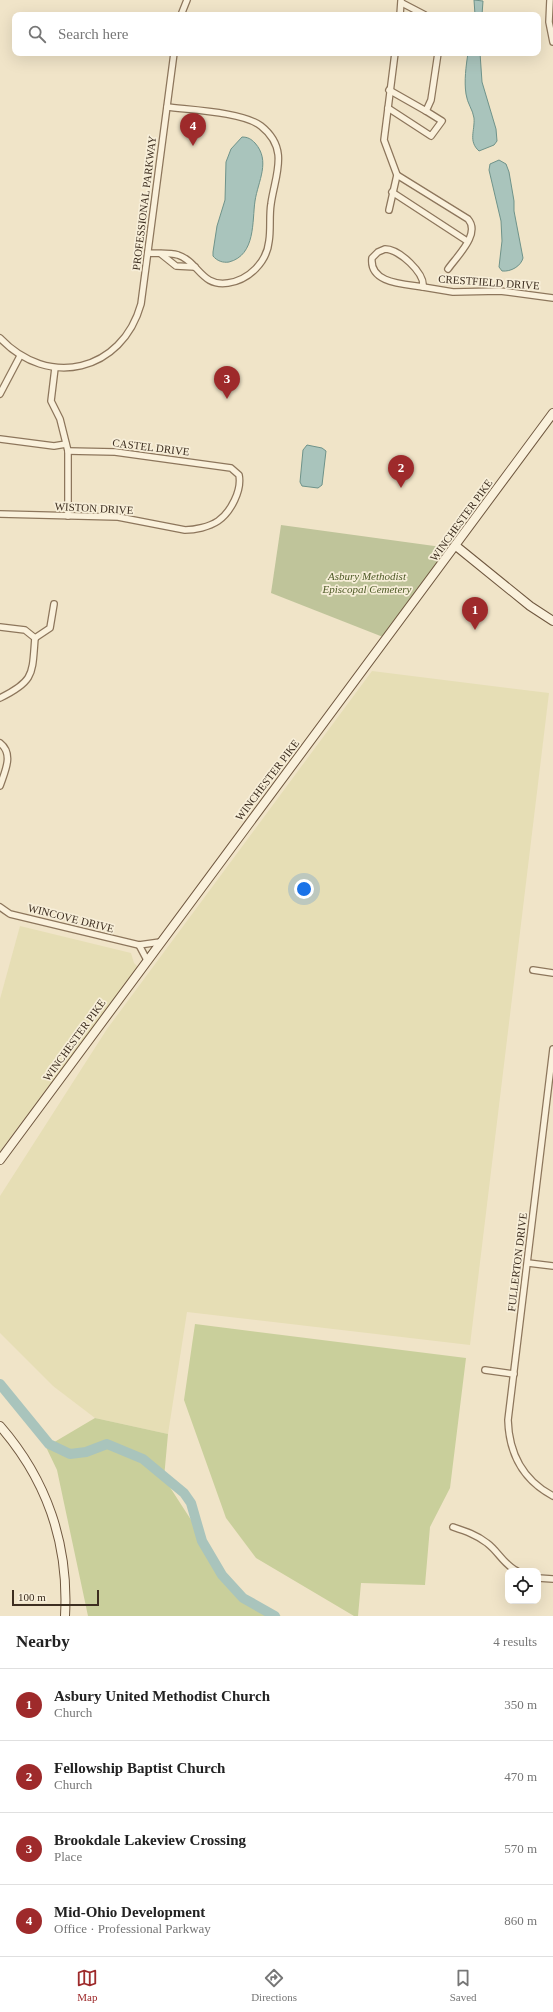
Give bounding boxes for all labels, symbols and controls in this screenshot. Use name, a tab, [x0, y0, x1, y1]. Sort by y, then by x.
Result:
search box	[12, 12, 541, 56]
icon: search	[26, 23, 48, 45]
text: Search here	[58, 26, 128, 42]
pin: 4	[180, 113, 206, 146]
street label: PROFESSIONAL PARKWAY	[130, 135, 158, 271]
street label: CRESTFIELD DRIVE	[438, 272, 540, 292]
pin: 3	[214, 366, 240, 399]
street label: CASTEL DRIVE	[112, 436, 190, 458]
pin: 2	[388, 455, 414, 488]
street label: WINCHESTER PIKE	[427, 477, 495, 563]
street label: WISTON DRIVE	[54, 500, 134, 516]
park label: Asbury Methodist Episcopal Cemetery	[322, 570, 412, 595]
pin: 1	[462, 597, 488, 630]
street label: WINCHESTER PIKE	[233, 737, 301, 823]
your location	[294, 879, 314, 899]
street label: WINCOVE DRIVE	[27, 901, 116, 935]
street label: WINCHESTER PIKE	[40, 997, 108, 1083]
street label: FULLERTON DRIVE	[505, 1212, 529, 1312]
map controls	[505, 1568, 541, 1604]
button: locate	[505, 1568, 541, 1604]
scale bar	[12, 1588, 99, 1607]
text: 100 m	[18, 1591, 46, 1603]
text: Nearby	[16, 1632, 70, 1651]
text: 4 results	[493, 1634, 537, 1649]
text: Asbury United Methodist Church	[54, 1688, 270, 1704]
text: 1	[26, 1697, 32, 1712]
text: 350 m	[504, 1697, 537, 1712]
text: Church	[54, 1705, 92, 1720]
text: Fellowship Baptist Church	[54, 1760, 225, 1776]
text: 2	[26, 1769, 32, 1784]
text: 470 m	[504, 1769, 537, 1784]
text: Church	[54, 1777, 92, 1792]
text: Brookdale Lakeview Crossing	[54, 1832, 246, 1848]
text: 3	[26, 1841, 32, 1856]
text: 570 m	[504, 1841, 537, 1856]
text: Place	[54, 1849, 82, 1864]
text: Mid-Ohio Development	[54, 1904, 205, 1920]
text: 4	[26, 1913, 32, 1928]
text: 860 m	[504, 1913, 537, 1928]
text: Office · Professional Parkway	[54, 1921, 211, 1936]
tab: Map	[76, 1967, 98, 2003]
tab: Directions	[251, 1967, 297, 2003]
tab: Saved	[450, 1967, 477, 2003]

